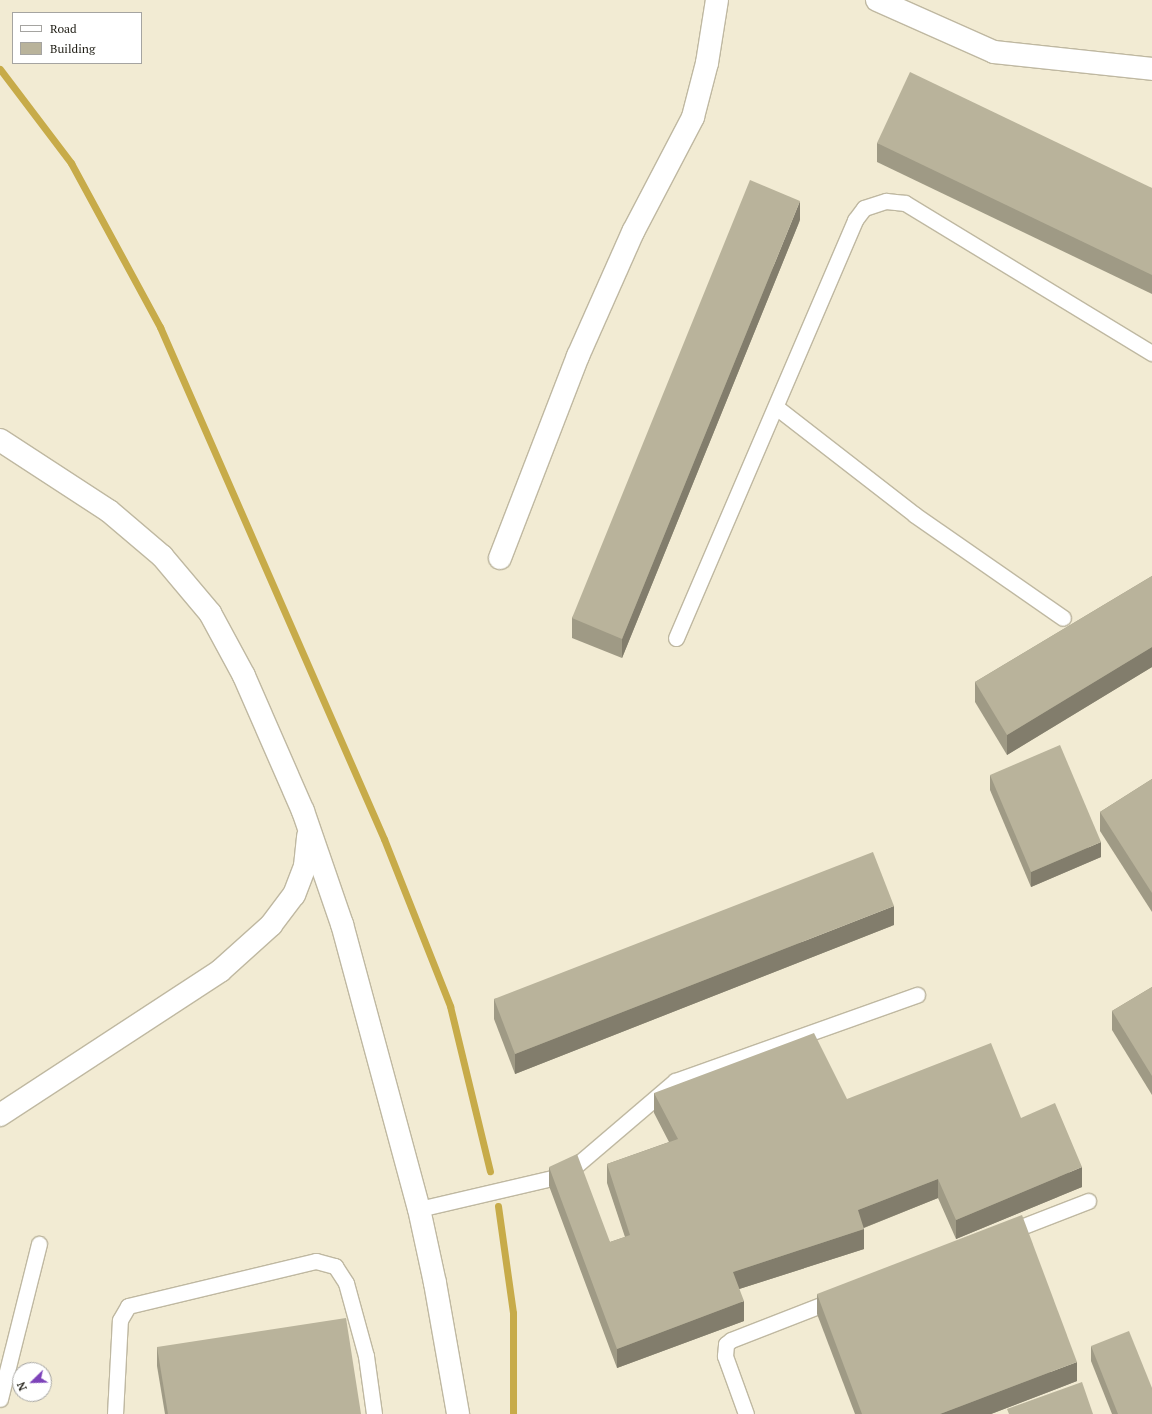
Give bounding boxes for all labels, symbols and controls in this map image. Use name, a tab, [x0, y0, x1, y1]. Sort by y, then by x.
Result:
legend	[12, 12, 142, 64]
text: Road	[50, 21, 77, 36]
text: Building	[50, 41, 95, 56]
north arrow	[12, 1362, 52, 1402]
text: N	[14, 1380, 30, 1393]

